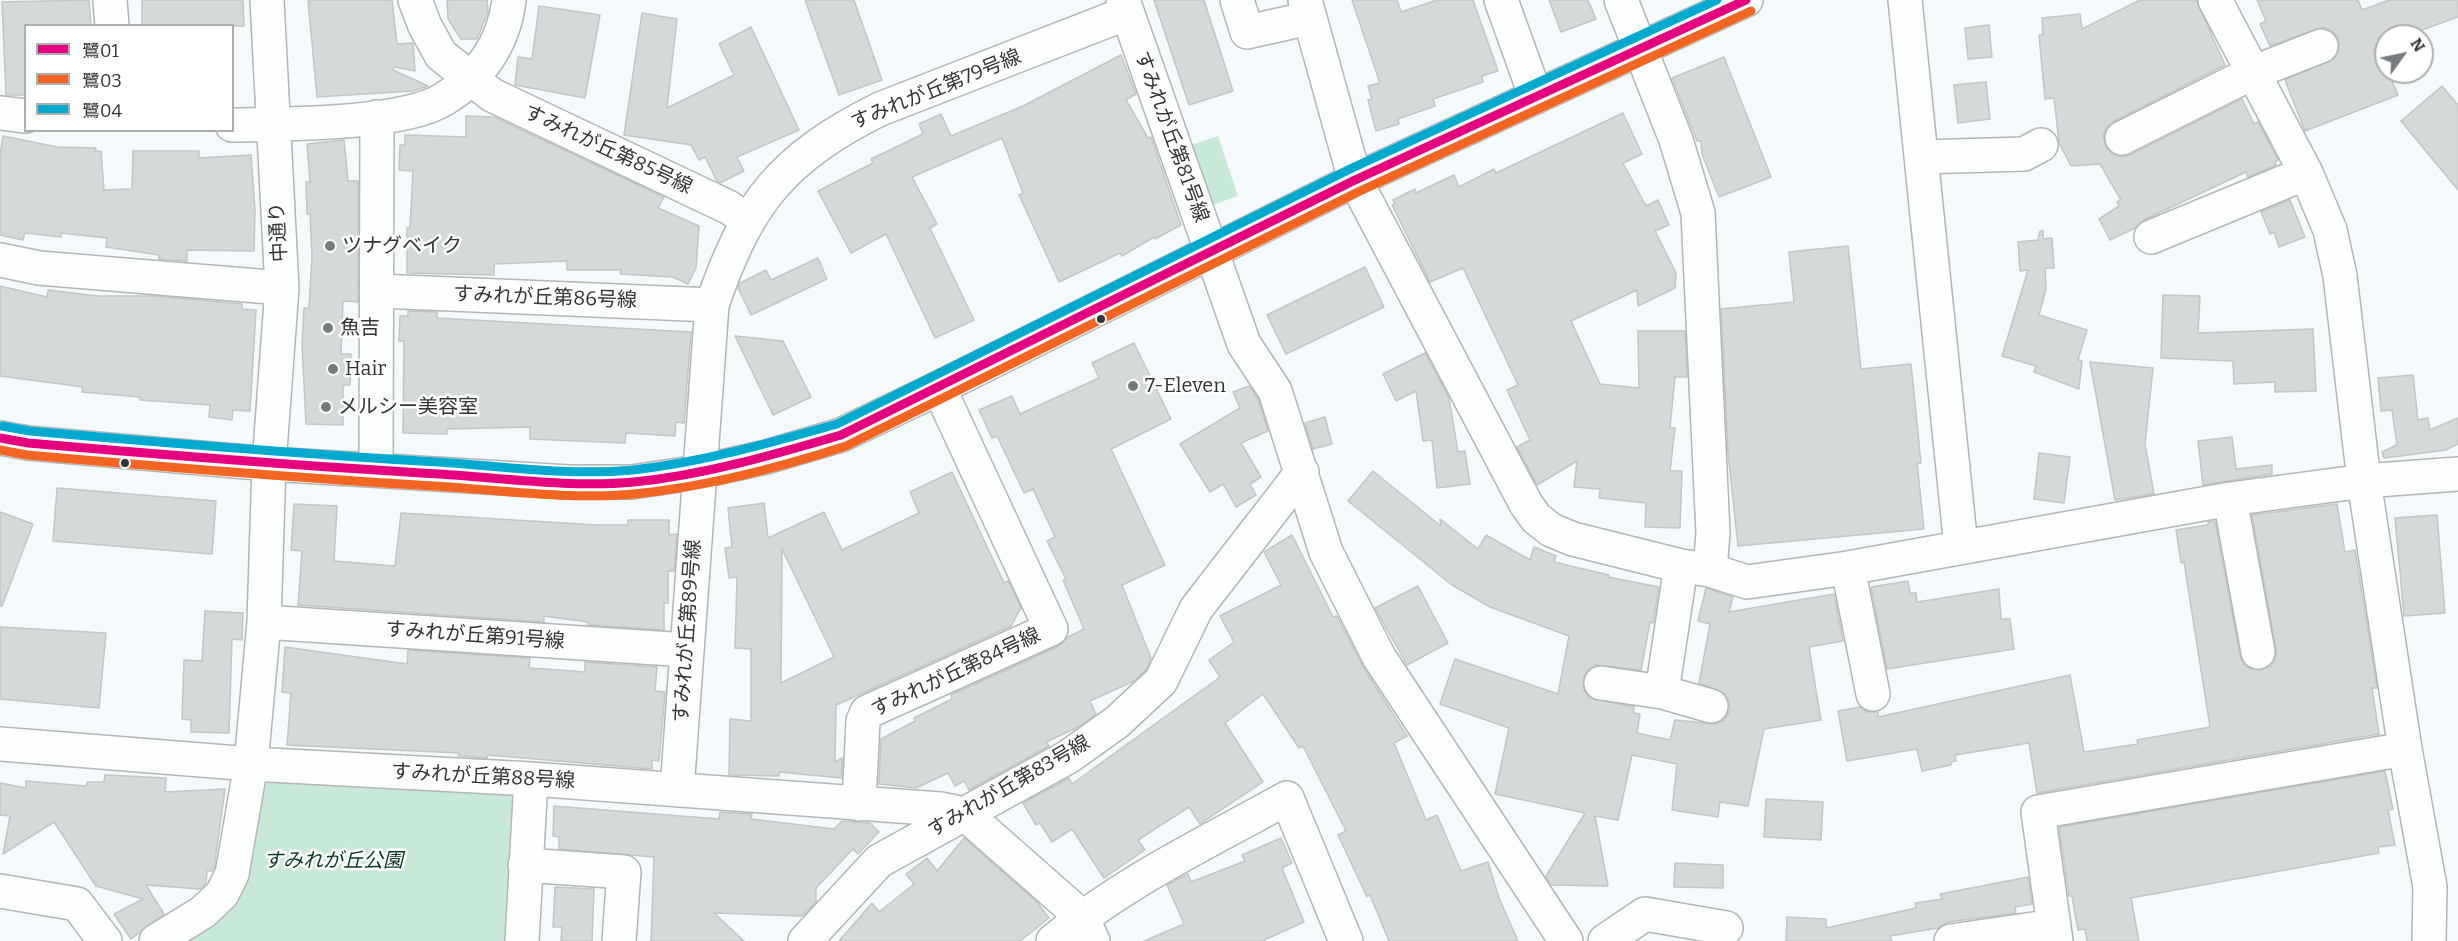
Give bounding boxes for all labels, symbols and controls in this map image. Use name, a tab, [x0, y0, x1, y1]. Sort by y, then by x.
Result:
legend	[24, 24, 234, 132]
north arrow	[2374, 24, 2434, 84]
text: N	[2407, 35, 2429, 55]
text: 鷺01	[82, 40, 119, 62]
street label: すみれが丘第79号線	[847, 45, 1025, 135]
street label: すみれが丘第81号線	[1129, 48, 1213, 226]
text: 鷺03	[82, 70, 122, 92]
text: 鷺04	[82, 100, 122, 122]
street label: すみれが丘第85号線	[520, 101, 696, 199]
street label: 中通り	[265, 201, 293, 263]
place label: ツナグベイク	[342, 234, 462, 258]
marker: ツナグベイク	[323, 239, 337, 253]
street label: すみれが丘第86号線	[453, 283, 637, 313]
unlabelled marker	[1095, 313, 1107, 325]
place label: 魚吉	[340, 316, 380, 340]
marker: 魚吉	[321, 321, 335, 335]
place label: Hair	[345, 357, 386, 381]
marker: Hair	[326, 362, 340, 376]
place label: 7-Eleven	[1145, 374, 1226, 398]
marker: 7-Eleven	[1126, 379, 1140, 393]
place label: メルシー美容室	[338, 395, 478, 419]
marker: メルシー美容室	[319, 400, 333, 414]
unlabelled marker	[119, 457, 131, 469]
street label: すみれが丘第89号線	[670, 539, 706, 723]
street label: すみれが丘第91号線	[384, 618, 566, 654]
street label: すみれが丘第84号線	[868, 623, 1044, 723]
street label: すみれが丘第83号線	[924, 731, 1094, 843]
street label: すみれが丘第88号線	[390, 760, 576, 794]
park label: すみれが丘公園	[263, 849, 403, 873]

